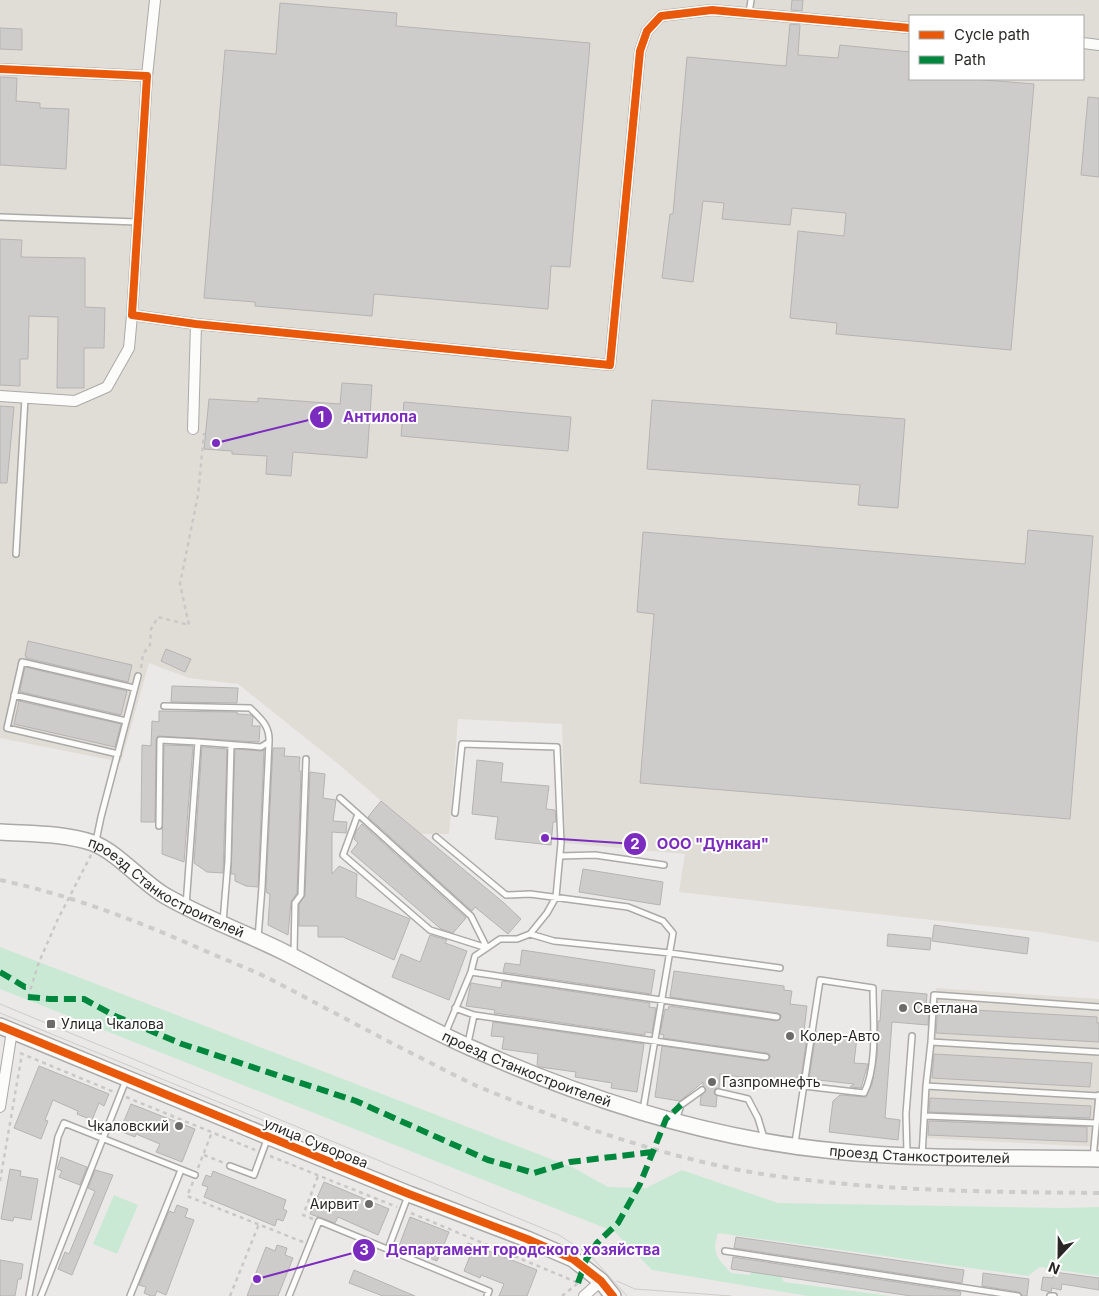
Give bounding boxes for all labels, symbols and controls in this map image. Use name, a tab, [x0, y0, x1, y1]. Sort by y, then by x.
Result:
legend	[909, 15, 1084, 80]
text: Cycle path	[954, 25, 1030, 44]
text: Path	[954, 50, 986, 69]
callout: Aнтилопа	[308, 402, 427, 432]
text: 1	[318, 407, 324, 426]
text: Aнтилопа	[343, 407, 417, 426]
callout: ООО "Дункан"	[622, 829, 779, 859]
street label: проезд Станкостроителей	[86, 833, 247, 941]
text: 2	[630, 834, 640, 853]
text: ООО "Дункан"	[657, 834, 769, 853]
place label: Светлана	[913, 999, 978, 1016]
marker: Светлана	[897, 1002, 909, 1014]
place label: Улица Чкалова	[61, 1015, 164, 1032]
marker: Улица Чкалова	[45, 1018, 57, 1030]
street label: проезд Станкостроителей	[440, 1027, 614, 1110]
place label: Колер-Авто	[800, 1027, 880, 1044]
marker: Колер-Авто	[784, 1030, 796, 1042]
place label: Газпромнефть	[722, 1073, 821, 1090]
marker: Газпромнефть	[706, 1076, 718, 1088]
street label: улица Суворова	[262, 1114, 371, 1171]
place label: Чкаловский	[87, 1117, 169, 1134]
marker: Чкаловский	[173, 1120, 185, 1132]
street label: проезд Станкостроителей	[829, 1141, 1010, 1166]
place label: Аирвит	[310, 1195, 359, 1212]
marker: Аирвит	[363, 1198, 375, 1210]
north arrow	[1034, 1231, 1084, 1281]
callout: Департамент городского хозяйства	[351, 1235, 670, 1265]
text: 3	[359, 1240, 369, 1259]
text: Департамент городского хозяйства	[386, 1240, 660, 1259]
text: N	[1046, 1259, 1062, 1278]

